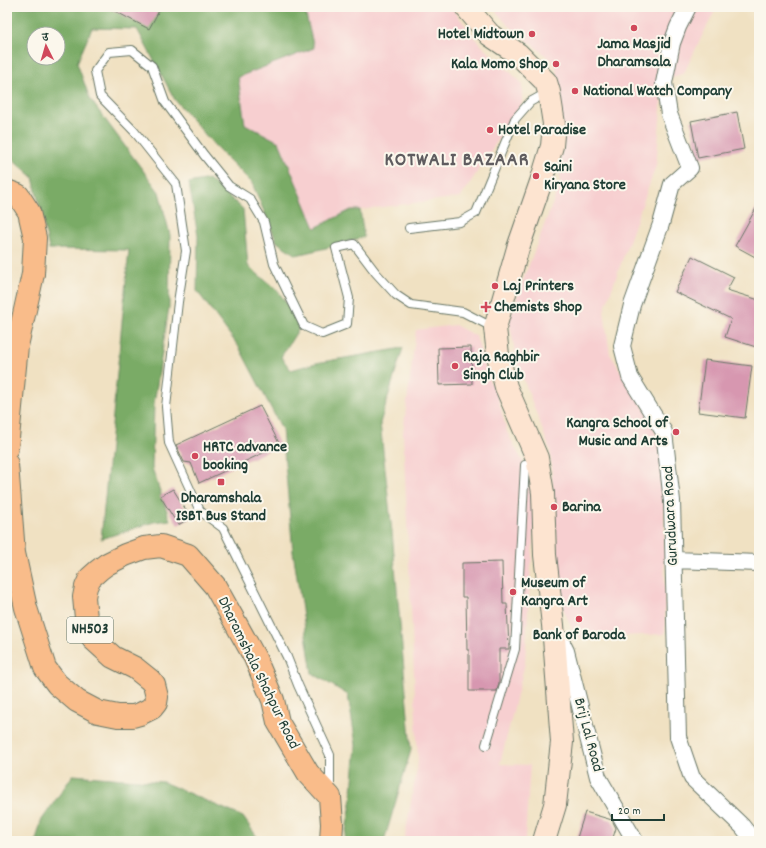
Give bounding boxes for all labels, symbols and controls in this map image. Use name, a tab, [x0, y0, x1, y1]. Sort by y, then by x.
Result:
place label: Hotel Midtown	[438, 23, 524, 46]
marker: Jama Masjid Dharamsala	[629, 23, 639, 33]
north arrow	[26, 26, 66, 66]
marker: Hotel Midtown	[527, 29, 537, 39]
text: उ	[41, 30, 50, 46]
place label: Jama Masjid Dharamsala	[597, 33, 672, 74]
place label: Kala Momo Shop	[451, 53, 548, 76]
marker: Kala Momo Shop	[551, 59, 561, 69]
place label: National Watch Company	[583, 80, 733, 103]
marker: National Watch Company	[570, 86, 580, 96]
place label: Hotel Paradise	[498, 119, 586, 142]
marker: Hotel Paradise	[485, 125, 495, 135]
district label: KOTWALI BAZAAR	[385, 147, 529, 175]
place label: Saini Kiryana Store	[544, 156, 626, 197]
marker: Saini Kiryana Store	[531, 171, 541, 181]
place label: Laj Printers	[503, 275, 574, 298]
marker: Laj Printers	[490, 281, 500, 291]
place label: Chemists Shop	[494, 296, 582, 319]
marker: Chemists Shop	[481, 302, 491, 312]
place label: Raja Raghbir Singh Club	[463, 346, 540, 387]
marker: Raja Raghbir Singh Club	[450, 361, 460, 371]
place label: Kangra School of Music and Arts	[566, 412, 669, 453]
marker: Kangra School of Music and Arts	[671, 427, 681, 437]
place label: HRTC advance booking	[203, 436, 287, 477]
marker: HRTC advance booking	[190, 451, 200, 461]
street label: Gurudwara Road	[657, 465, 685, 567]
marker: Dharamshala ISBT Bus Stand	[216, 477, 226, 487]
place label: Dharamshala ISBT Bus Stand	[176, 487, 266, 528]
place label: Barina	[562, 496, 602, 519]
marker: Barina	[549, 502, 559, 512]
place label: Museum of Kangra Art	[521, 572, 588, 613]
marker: Museum of Kangra Art	[508, 587, 518, 597]
street label: Dharamshala Shahpur Road	[211, 593, 305, 753]
marker: Bank of Baroda	[574, 614, 584, 624]
road number: NH503	[67, 617, 113, 643]
place label: Bank of Baroda	[533, 624, 627, 647]
street label: Brij Lal Road	[567, 695, 609, 775]
scale bar	[612, 796, 664, 822]
text: 20 m	[618, 803, 641, 820]

